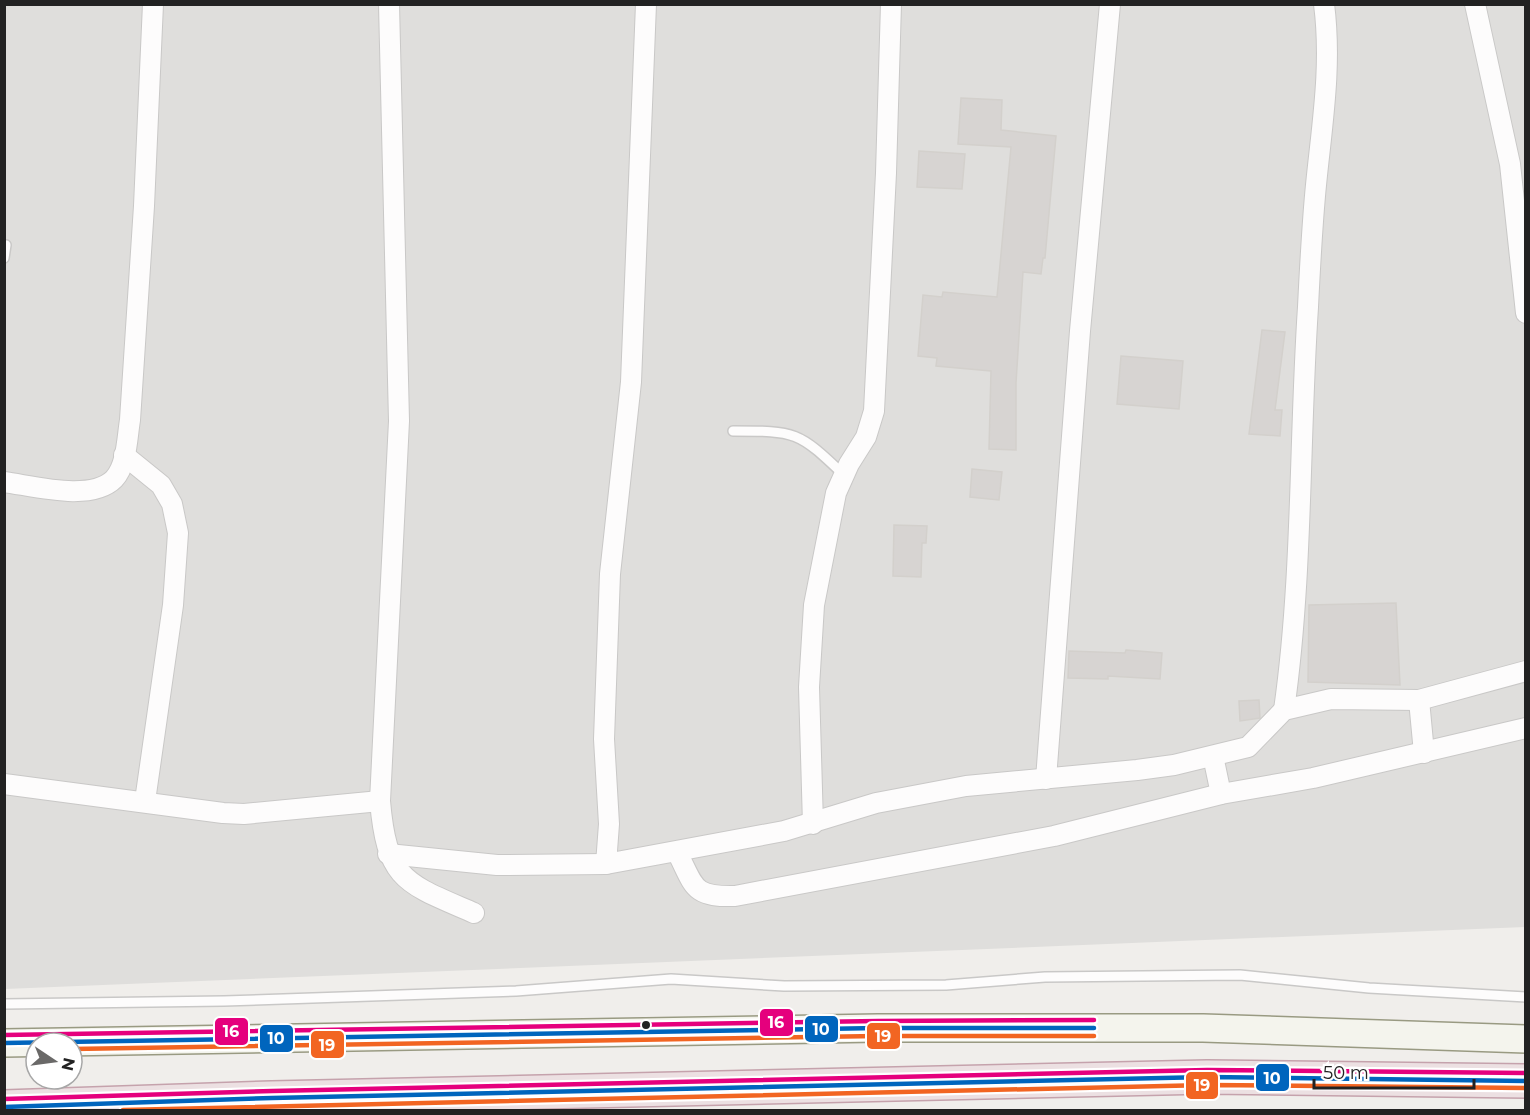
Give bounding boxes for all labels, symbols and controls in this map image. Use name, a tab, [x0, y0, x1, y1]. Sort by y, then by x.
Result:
line badge: 16	[759, 1008, 794, 1037]
text: 16	[768, 1013, 784, 1032]
line badge: 10	[804, 1015, 839, 1043]
line badge: 16	[214, 1017, 249, 1046]
unlabelled marker	[640, 1019, 652, 1031]
text: 10	[812, 1020, 830, 1039]
text: 16	[223, 1022, 239, 1041]
line badge: 19	[866, 1022, 901, 1050]
line badge: 10	[259, 1024, 294, 1053]
text: 19	[875, 1027, 891, 1046]
text: 10	[267, 1029, 285, 1048]
line badge: 19	[310, 1030, 345, 1059]
north arrow	[24, 1031, 84, 1091]
text: 19	[319, 1036, 335, 1055]
scale bar	[1314, 1052, 1474, 1090]
text: N	[57, 1056, 79, 1073]
text: 50 m	[1323, 1062, 1369, 1084]
line badge: 10	[1255, 1063, 1290, 1092]
text: 10	[1263, 1069, 1281, 1088]
line badge: 19	[1185, 1071, 1219, 1100]
text: 19	[1194, 1076, 1210, 1095]

